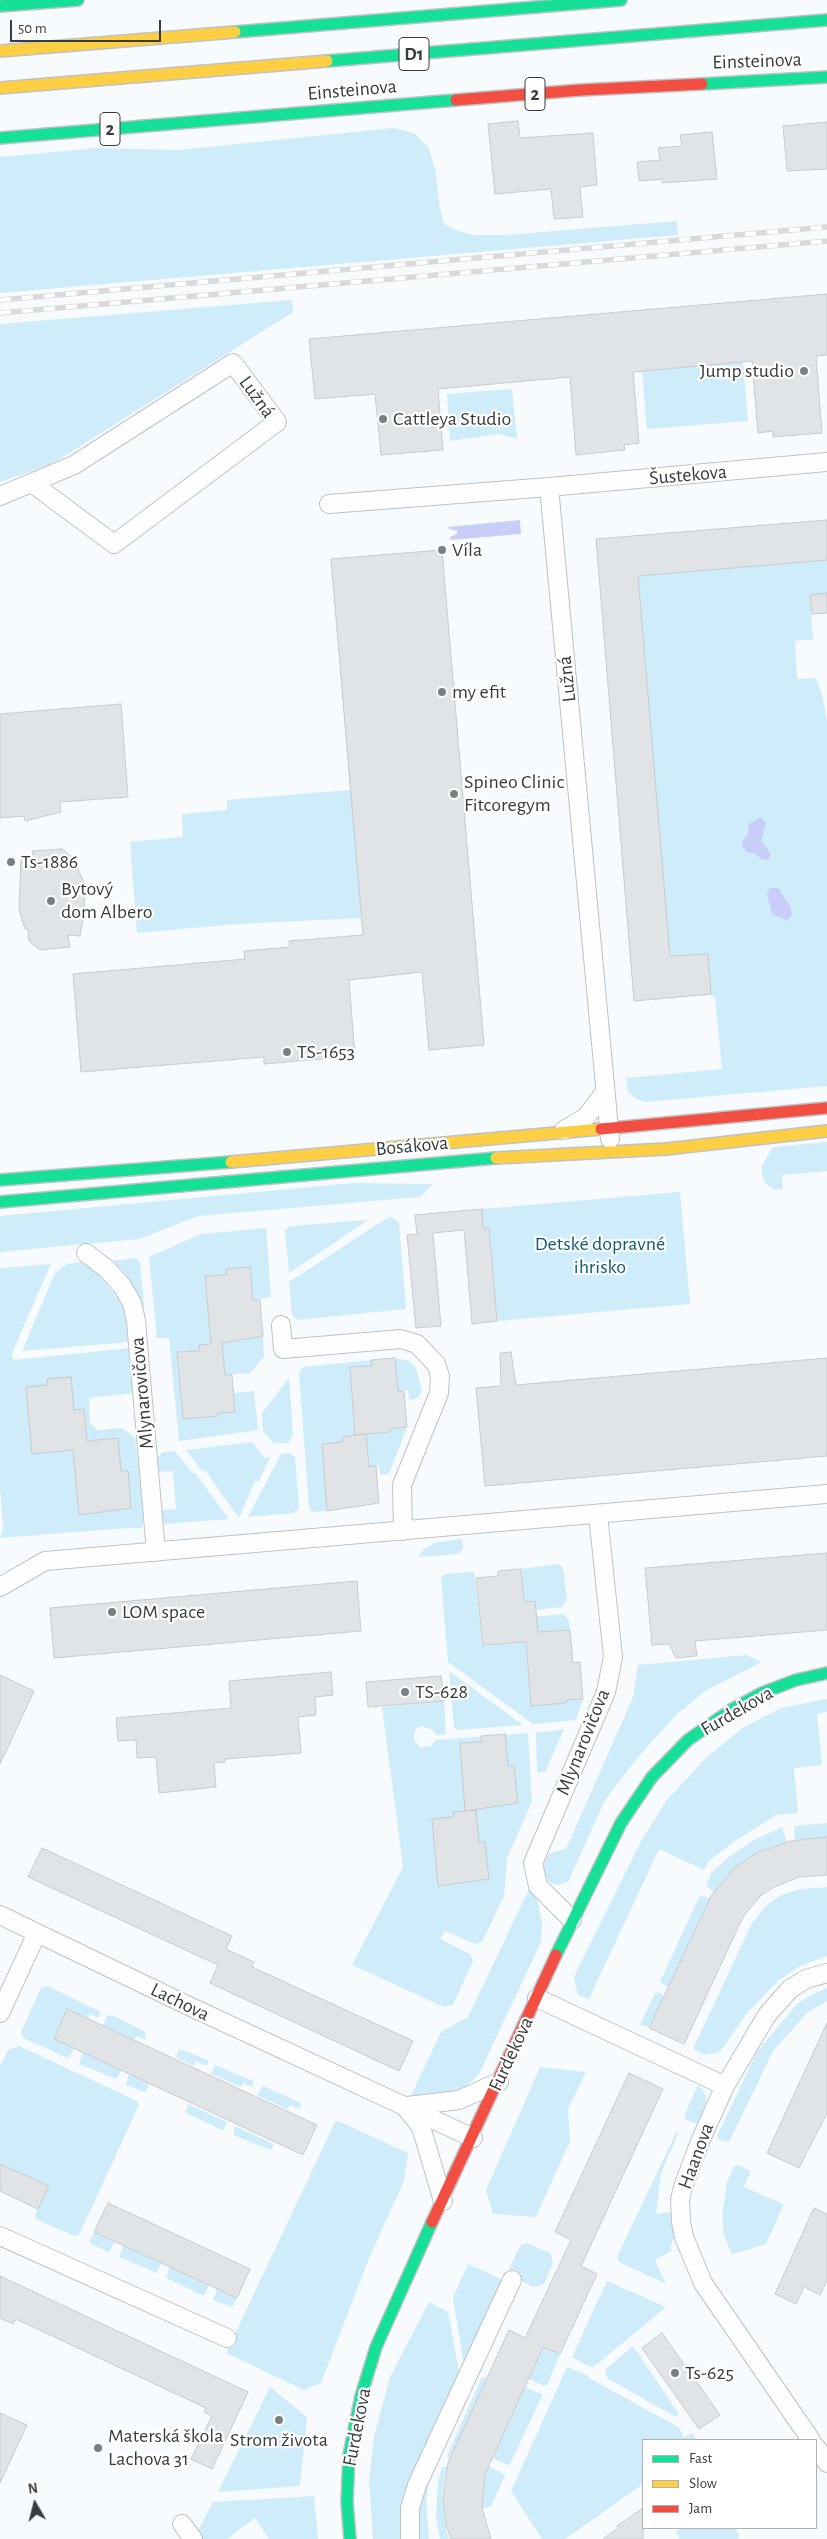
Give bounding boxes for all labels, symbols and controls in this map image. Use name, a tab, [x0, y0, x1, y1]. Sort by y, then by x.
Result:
scale bar	[12, 10, 164, 42]
text: 50 m	[18, 21, 47, 36]
road number: D1	[399, 38, 429, 70]
street label: Einsteinova	[712, 47, 802, 75]
street label: Einsteinova	[306, 74, 398, 106]
road number: 2	[525, 78, 545, 110]
road number: 2	[100, 112, 120, 146]
place label: Jump studio	[700, 359, 794, 383]
marker: Jump studio	[798, 365, 810, 377]
street label: Lužná	[234, 371, 280, 423]
place label: Cattleya Studio	[393, 407, 511, 431]
marker: Cattleya Studio	[377, 413, 389, 425]
street label: Šustekova	[648, 460, 728, 490]
place label: Víla	[452, 538, 482, 562]
marker: Víla	[436, 544, 448, 556]
street label: Lužná	[553, 655, 581, 703]
place label: my efit	[452, 680, 506, 704]
marker: my efit	[436, 686, 448, 698]
place label: Spineo Clinic Fitcoregym	[464, 770, 564, 817]
marker: Spineo Clinic Fitcoregym	[448, 788, 460, 800]
place label: Ts-1886	[21, 850, 78, 874]
marker: Ts-1886	[5, 856, 17, 868]
place label: Bytový dom Albero	[61, 877, 153, 924]
marker: Bytový dom Albero	[45, 895, 57, 907]
place label: TS-1653	[297, 1040, 355, 1064]
marker: TS-1653	[281, 1046, 293, 1058]
street label: Bosákova	[375, 1131, 449, 1161]
park label: Detské dopravné ihrisko	[535, 1232, 665, 1279]
street label: Mlynarovičova	[125, 1336, 159, 1450]
place label: LOM space	[122, 1600, 205, 1624]
marker: LOM space	[106, 1606, 118, 1618]
place label: TS-628	[415, 1680, 468, 1704]
street label: Furdekova	[697, 1681, 777, 1741]
street label: Mlynarovičova	[551, 1685, 615, 1799]
marker: TS-628	[399, 1686, 411, 1698]
street label: Lachova	[147, 1978, 213, 2026]
street label: Furdekova	[483, 2013, 539, 2095]
street label: Haanova	[673, 2120, 719, 2192]
place label: Ts-625	[685, 2361, 734, 2385]
marker: Ts-625	[669, 2367, 681, 2379]
street label: Furdekova	[338, 2386, 376, 2468]
marker: Strom života	[273, 2414, 285, 2426]
place label: Materská škola Lachova 31	[108, 2424, 223, 2471]
place label: Strom života	[230, 2428, 328, 2452]
legend	[642, 2439, 817, 2529]
marker: Materská škola Lachova 31	[92, 2442, 104, 2454]
text: Fast	[689, 2451, 712, 2466]
text: Slow	[689, 2476, 717, 2491]
north arrow	[10, 2479, 60, 2529]
text: N	[27, 2482, 39, 2497]
text: Jam	[689, 2501, 712, 2516]

